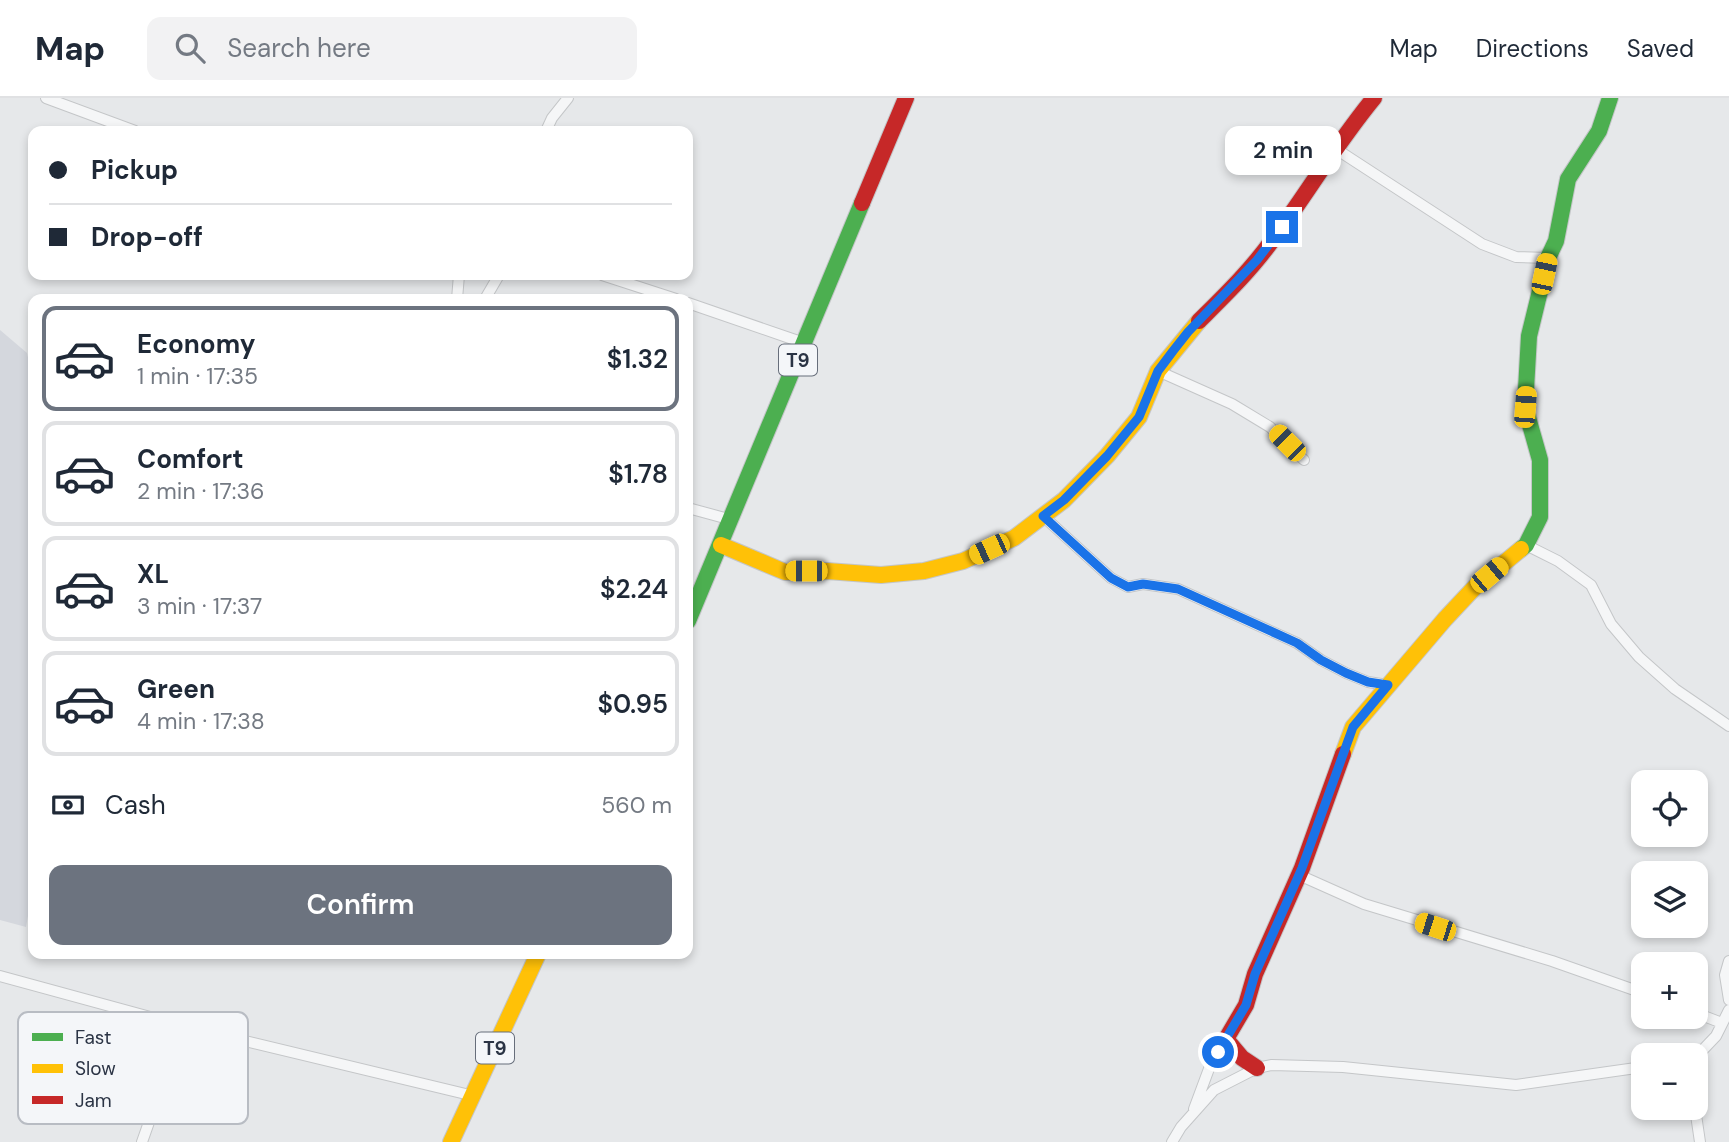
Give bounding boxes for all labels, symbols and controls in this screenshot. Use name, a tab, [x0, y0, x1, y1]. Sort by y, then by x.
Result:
search box	[147, 17, 637, 80]
text: Map	[35, 27, 105, 70]
icon: search	[171, 29, 209, 67]
text: Search here	[227, 31, 371, 65]
text: Map	[1390, 33, 1438, 64]
text: Directions	[1476, 33, 1589, 64]
text: Saved	[1627, 33, 1694, 64]
callout: 2 min	[1224, 125, 1340, 174]
text: 2 min	[1253, 135, 1313, 165]
text: Pickup	[91, 153, 178, 187]
route end	[1266, 211, 1298, 243]
text: Drop-off	[91, 220, 203, 254]
car	[1530, 251, 1559, 297]
icon: car	[53, 327, 116, 390]
text: Economy	[137, 327, 255, 361]
text: $1.32	[607, 342, 668, 376]
road number: T9	[779, 344, 817, 376]
text: 1 min · 17:35	[137, 361, 258, 391]
car	[1514, 385, 1537, 429]
car	[1265, 421, 1310, 465]
icon: car	[53, 442, 116, 505]
text: Comfort	[137, 442, 243, 476]
text: $1.78	[608, 457, 668, 491]
text: 2 min · 17:36	[137, 476, 265, 506]
car	[966, 531, 1013, 567]
car	[1467, 553, 1512, 597]
icon: car	[53, 557, 116, 620]
text: XL	[137, 557, 169, 591]
car	[786, 561, 828, 582]
text: $2.24	[600, 572, 668, 606]
text: 3 min · 17:37	[137, 591, 262, 621]
icon: car	[53, 672, 116, 735]
text: Green	[137, 672, 215, 706]
text: $0.95	[597, 687, 668, 721]
text: 4 min · 17:38	[137, 706, 265, 736]
map controls	[1631, 770, 1708, 1120]
button: locate	[1631, 770, 1708, 847]
icon: cash	[49, 786, 87, 824]
text: Cash	[105, 788, 166, 822]
text: 560 m	[601, 790, 672, 820]
button: layers	[1631, 861, 1708, 938]
button: Confirm	[49, 865, 672, 945]
car	[1412, 911, 1459, 943]
button: +	[1631, 952, 1708, 1029]
legend	[18, 1012, 248, 1124]
text: Fast	[75, 1025, 111, 1050]
road number: T9	[476, 1032, 514, 1064]
route start	[1202, 1036, 1234, 1068]
button: −	[1631, 1043, 1708, 1120]
text: Slow	[75, 1056, 116, 1081]
text: Jam	[75, 1088, 112, 1113]

